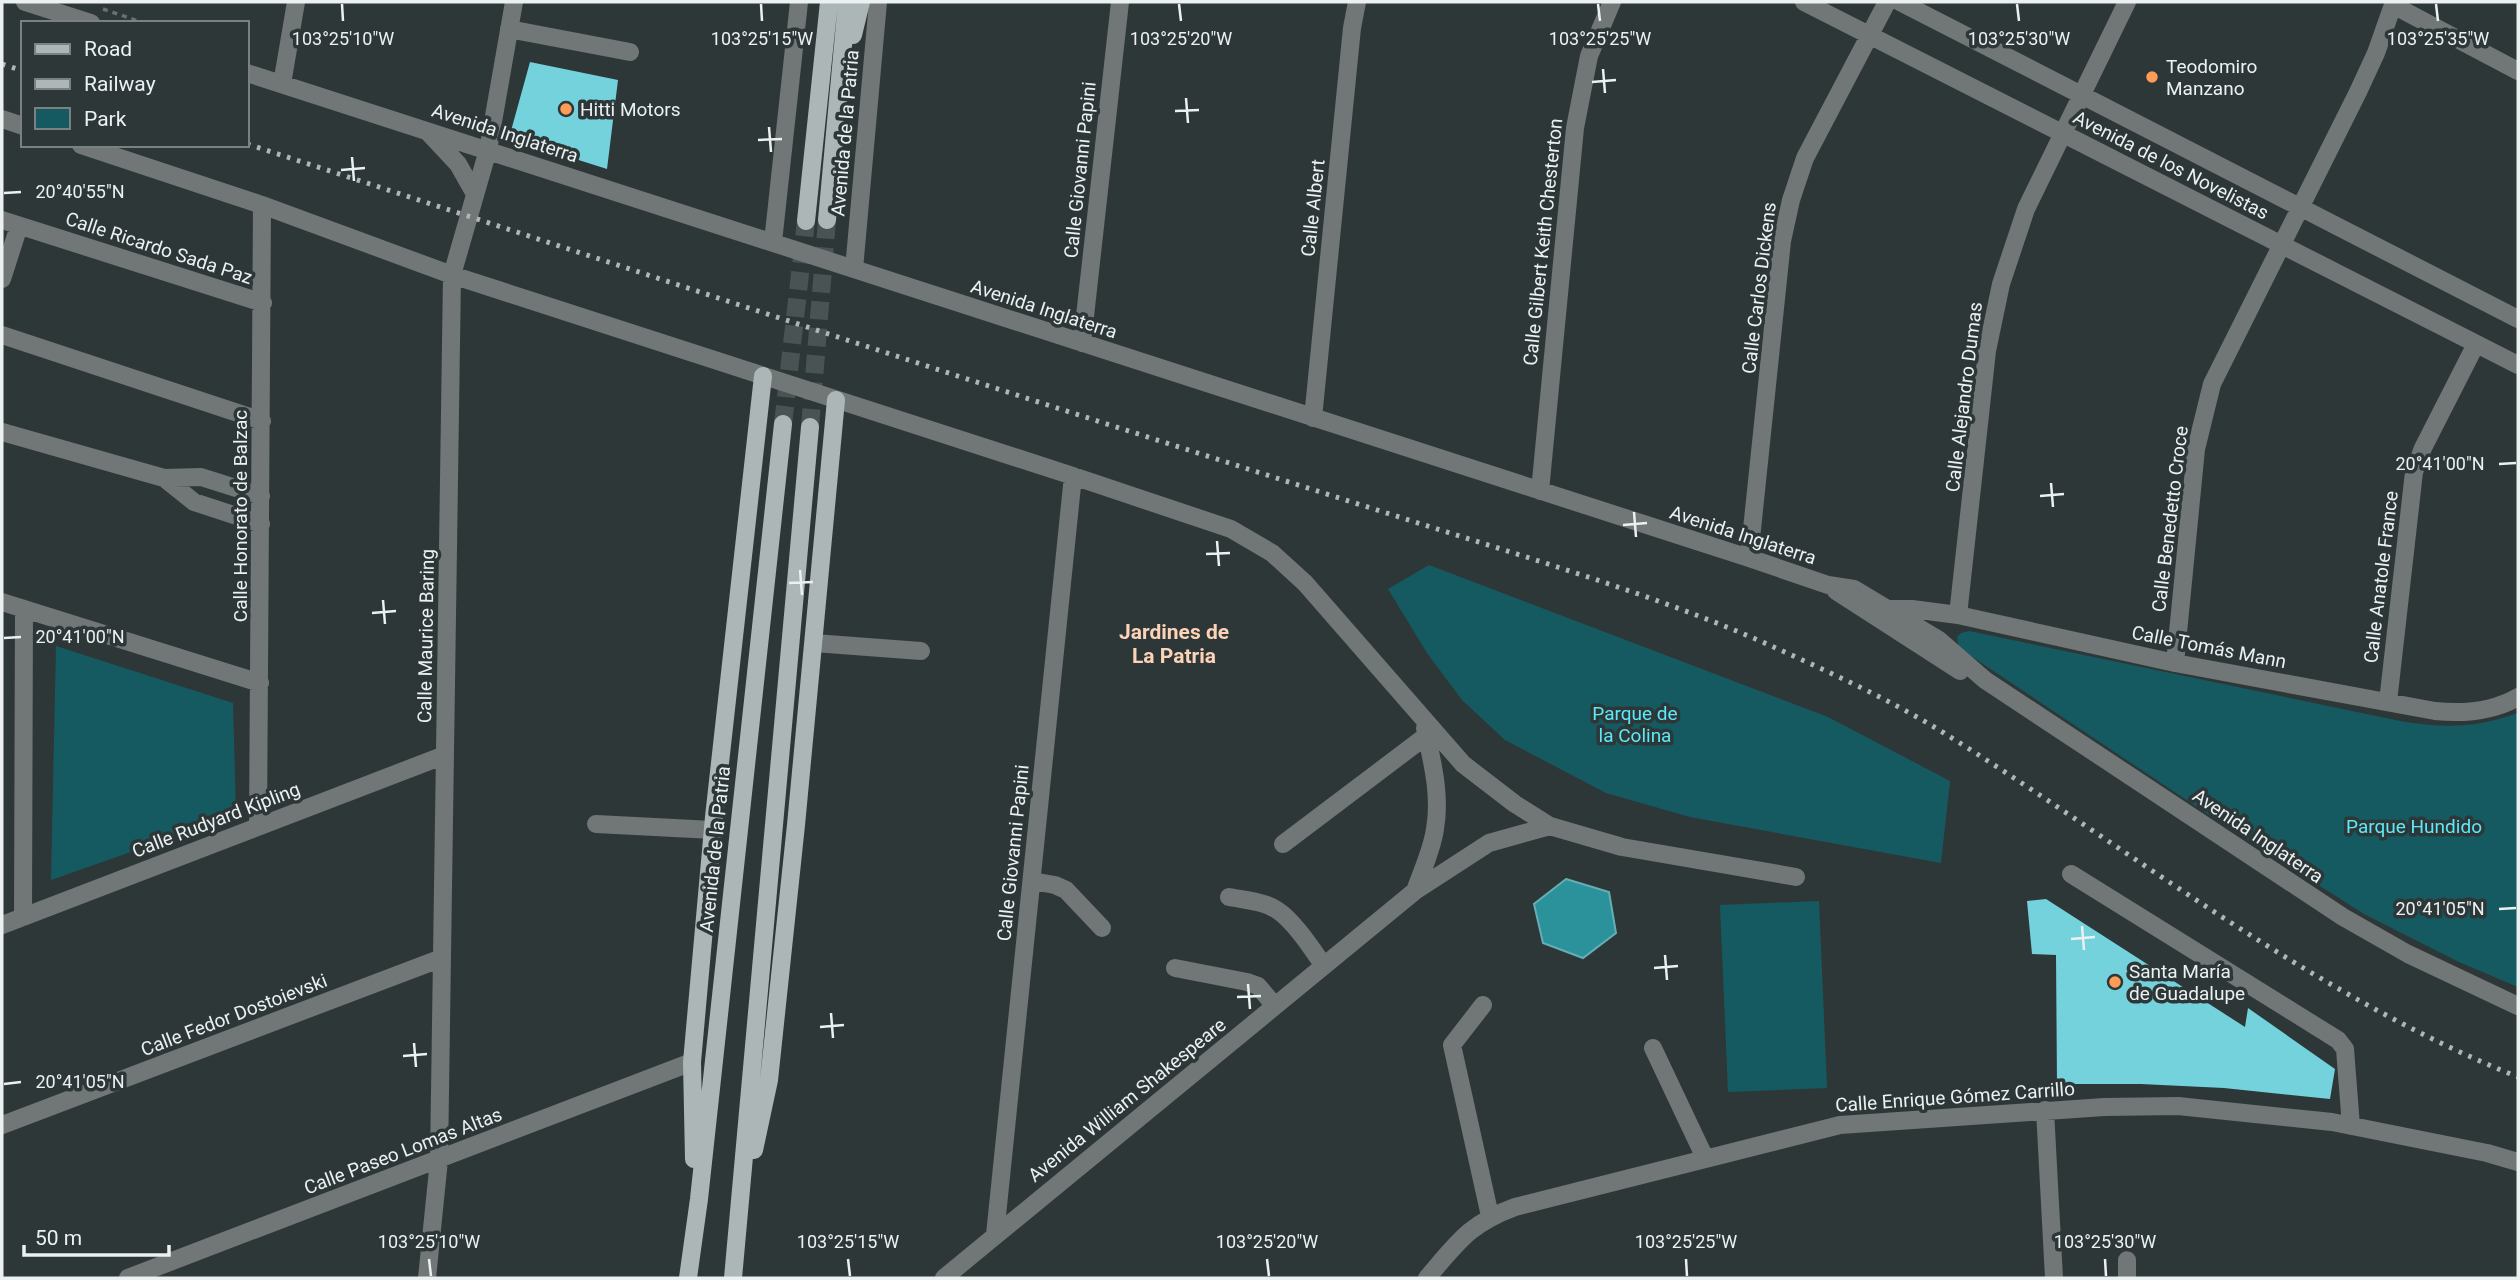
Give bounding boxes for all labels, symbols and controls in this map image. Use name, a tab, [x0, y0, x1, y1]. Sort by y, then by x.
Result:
legend	[21, 21, 248, 147]
text: 103°25'10"W	[292, 28, 394, 49]
text: 103°25'15"W	[711, 28, 813, 49]
text: 103°25'20"W	[1130, 28, 1232, 49]
text: 103°25'25"W	[1549, 28, 1651, 49]
text: 103°25'30"W	[1968, 28, 2070, 49]
text: 103°25'35"W	[2387, 28, 2489, 49]
text: Road	[84, 37, 132, 61]
street label: Avenida de la Patria	[826, 49, 864, 217]
place label: Teodomiro Manzano	[2166, 55, 2257, 100]
marker: Teodomiro Manzano	[2144, 69, 2160, 85]
text: Railway	[84, 72, 156, 96]
street label: Calle Giovanni Papini	[1059, 81, 1101, 259]
place label: Hitti Motors	[580, 98, 680, 121]
street label: Avenida Inglaterra	[429, 99, 581, 167]
marker: Hitti Motors	[558, 101, 574, 117]
street label: Avenida de los Novelistas	[2069, 106, 2273, 224]
text: Park	[84, 107, 127, 131]
street label: Calle Gilbert Keith Chesterton	[1519, 117, 1567, 367]
street label: Calle Albert	[1296, 158, 1330, 258]
text: 20°40'55"N	[35, 181, 125, 202]
street label: Calle Carlos Dickens	[1737, 201, 1781, 375]
street label: Calle Ricardo Sada Paz	[63, 207, 255, 289]
street label: Avenida Inglaterra	[968, 275, 1120, 343]
street label: Calle Alejandro Dumas	[1941, 301, 1987, 493]
street label: Calle Honorato de Balzac	[229, 410, 252, 622]
street label: Calle Benedetto Croce	[2147, 425, 2193, 613]
text: 20°41'00"N	[2395, 453, 2485, 474]
street label: Calle Anatole France	[2359, 490, 2403, 664]
street label: Avenida Inglaterra	[1667, 501, 1819, 569]
street label: Calle Maurice Baring	[413, 549, 439, 723]
district label: Jardines de La Patria	[1119, 620, 1229, 668]
street label: Calle Tomás Mann	[2130, 621, 2288, 673]
text: 20°41'00"N	[35, 626, 125, 647]
park label: Parque de la Colina	[1592, 702, 1678, 747]
street label: Calle Giovanni Papini	[992, 764, 1034, 942]
street label: Avenida de la Patria	[695, 765, 735, 933]
street label: Calle Rudyard Kipling	[129, 777, 303, 863]
street label: Avenida Inglaterra	[2188, 784, 2328, 888]
park label: Parque Hundido	[2346, 815, 2482, 838]
text: 20°41'05"N	[2395, 898, 2485, 919]
place label: Santa María de Guadalupe	[2129, 960, 2245, 1005]
street label: Calle Fedor Dostoievski	[138, 969, 330, 1061]
marker: Santa María de Guadalupe	[2107, 974, 2123, 990]
street label: Avenida William Shakespeare	[1023, 1013, 1231, 1187]
text: 20°41'05"N	[35, 1071, 125, 1092]
street label: Calle Enrique Gómez Carrillo	[1834, 1077, 2076, 1117]
street label: Calle Paseo Lomas Altas	[301, 1103, 505, 1199]
scale bar	[24, 1214, 170, 1258]
text: 50 m	[35, 1226, 82, 1250]
text: 103°25'10"W	[378, 1231, 480, 1252]
text: 103°25'15"W	[797, 1231, 899, 1252]
text: 103°25'20"W	[1216, 1231, 1318, 1252]
text: 103°25'25"W	[1635, 1231, 1737, 1252]
text: 103°25'30"W	[2054, 1231, 2156, 1252]

